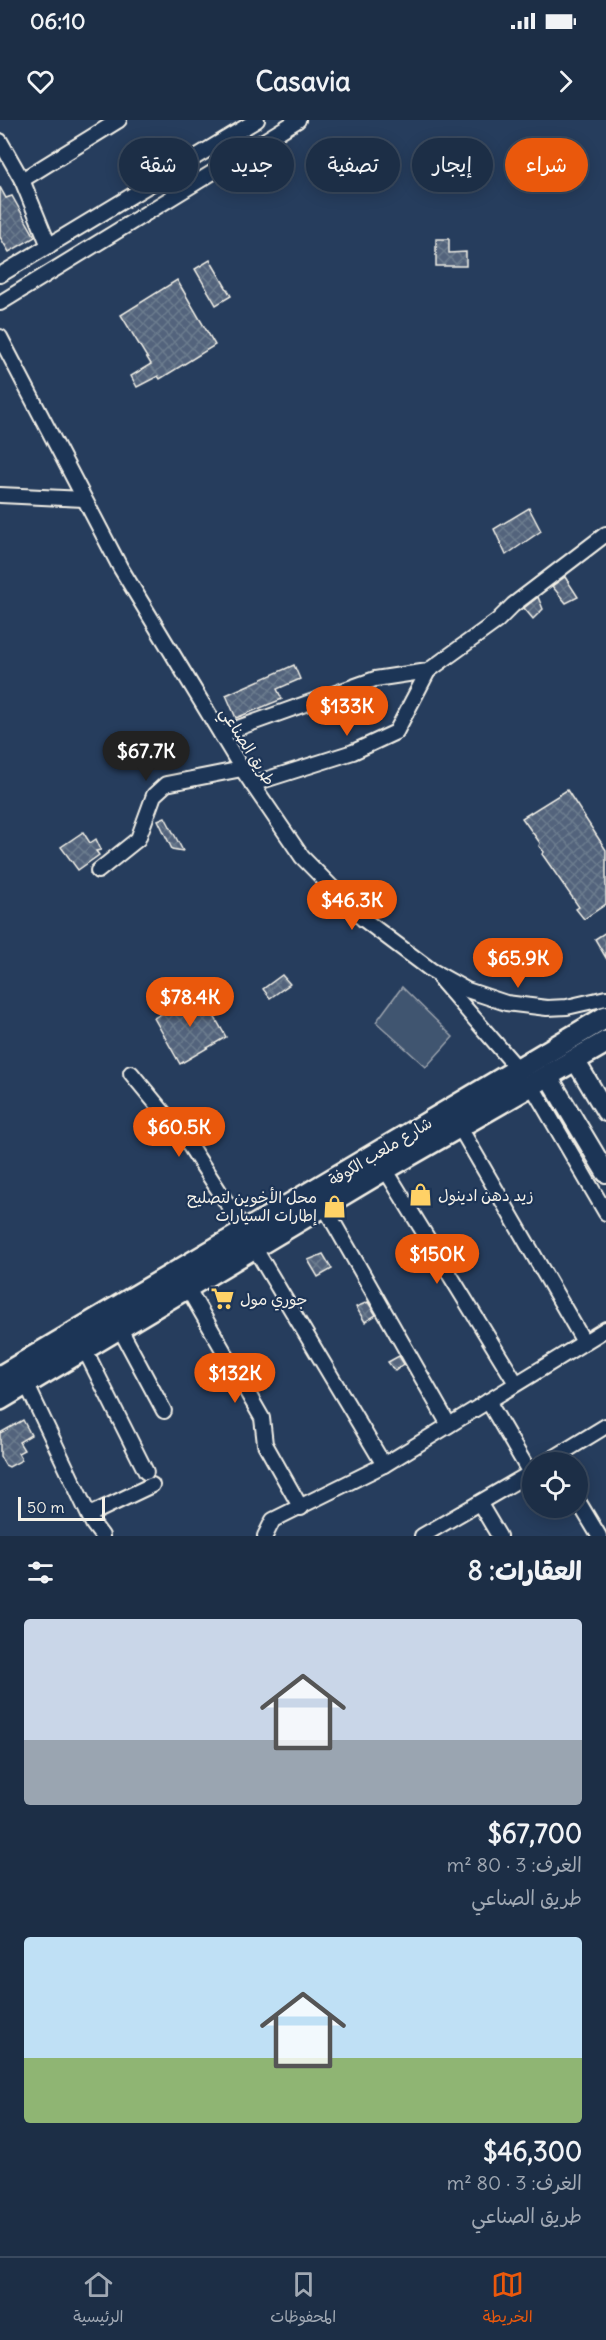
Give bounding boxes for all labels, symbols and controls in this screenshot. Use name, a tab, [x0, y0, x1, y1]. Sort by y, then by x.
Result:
text: 06:10	[30, 7, 85, 35]
text: Casavia	[255, 64, 351, 98]
icon: heart	[24, 65, 57, 98]
icon: forward	[549, 65, 582, 98]
chip: شقة	[119, 138, 198, 192]
chip: جديد	[210, 138, 294, 192]
chip: تصفية	[306, 138, 400, 192]
chip: إيجار	[412, 138, 493, 192]
chip: شراء	[505, 138, 588, 192]
pin: $133K	[305, 686, 389, 737]
text: $133K	[320, 693, 374, 718]
street label: طريق الصناعي	[212, 703, 280, 791]
pin: $67.7K	[97, 731, 195, 782]
text: $67.7K	[117, 738, 175, 763]
pin: $46.3K	[303, 880, 401, 931]
text: $46.3K	[321, 887, 383, 912]
pin: $65.9K	[469, 938, 567, 989]
text: $65.9K	[487, 945, 549, 970]
pin: $78.4K	[141, 977, 239, 1028]
text: $78.4K	[160, 984, 220, 1009]
pin: $60.5K	[130, 1107, 228, 1158]
street label: شارع ملعب الكوفة	[325, 1112, 436, 1191]
text: $60.5K	[147, 1114, 211, 1139]
shop icon: زيد دهن ادينول	[407, 1182, 433, 1208]
place label: زيد دهن ادينول	[438, 1185, 534, 1206]
place label: محل الأخوين لتصليح إطارات السيارات	[187, 1187, 317, 1226]
shop icon: محل الأخوين لتصليح إطارات السيارات	[322, 1193, 348, 1219]
pin: $150K	[395, 1234, 479, 1285]
text: $150K	[409, 1241, 465, 1266]
supermarket icon: جوري مول	[209, 1286, 235, 1312]
place label: جوري مول	[240, 1289, 308, 1311]
pin: $132K	[193, 1353, 277, 1404]
text: $132K	[208, 1360, 262, 1385]
map controls	[522, 1452, 588, 1518]
button: locate	[522, 1452, 588, 1518]
scale bar	[18, 1494, 105, 1522]
text: 50 m	[27, 1497, 65, 1517]
text: العقارات: 8	[468, 1554, 582, 1587]
icon: filters	[24, 1556, 57, 1589]
icon: home	[249, 1658, 357, 1766]
text: $67,700	[487, 1817, 582, 1850]
text: الغرف: 3 · 80 m²	[447, 1852, 582, 1877]
text: طريق الصناعي	[471, 1885, 582, 1910]
icon: home	[249, 1976, 357, 2084]
text: $46,300	[483, 2135, 582, 2168]
text: الغرف: 3 · 80 m²	[447, 2170, 582, 2195]
text: طريق الصناعي	[471, 2203, 582, 2228]
tab: الرئيسية	[73, 2268, 124, 2331]
tab: المحفوظات	[270, 2268, 336, 2331]
tab: الخريطة	[483, 2268, 533, 2331]

